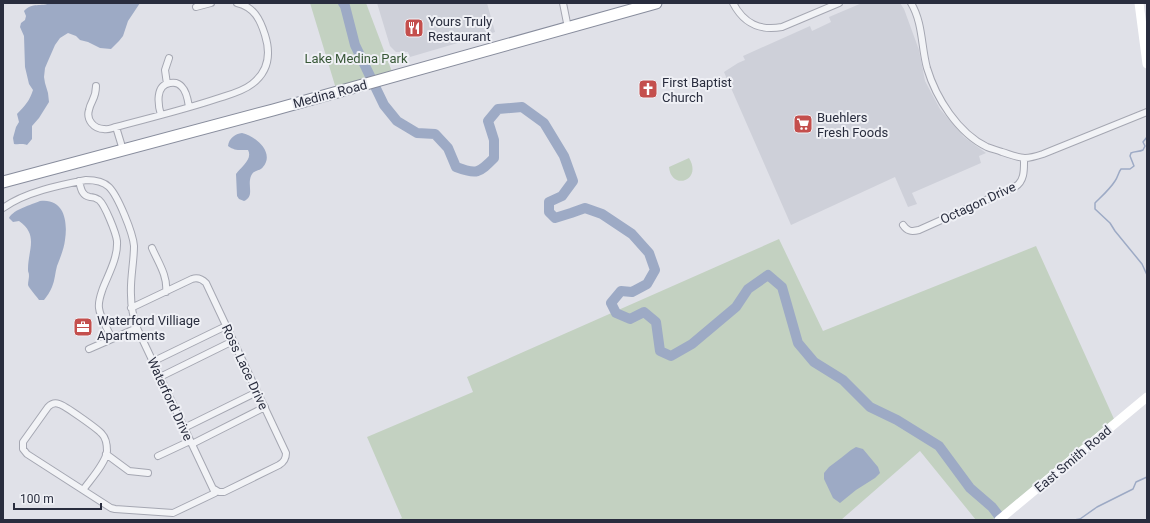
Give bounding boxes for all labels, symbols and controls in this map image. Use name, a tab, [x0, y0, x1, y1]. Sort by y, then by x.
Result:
place label: Yours Truly Restaurant	[428, 14, 492, 44]
restaurant icon: Yours Truly Restaurant	[403, 17, 425, 39]
park label: Lake Medina Park	[304, 51, 408, 66]
place label: First Baptist Church	[662, 75, 732, 105]
street label: Medina Road	[291, 77, 369, 111]
church icon: First Baptist Church	[637, 78, 659, 100]
place label: Buehlers Fresh Foods	[817, 110, 889, 140]
supermarket icon: Buehlers Fresh Foods	[792, 113, 814, 135]
street label: Octagon Drive	[938, 179, 1018, 227]
place label: Waterford Villiage Apartments	[97, 313, 200, 343]
office icon: Waterford Villiage Apartments	[72, 316, 94, 338]
street label: Ross Lace Drive	[219, 322, 271, 412]
street label: Waterford Drive	[144, 355, 196, 443]
street label: East Smith Road	[1032, 423, 1114, 495]
scale bar	[14, 485, 101, 511]
text: 100 m	[20, 492, 54, 506]

